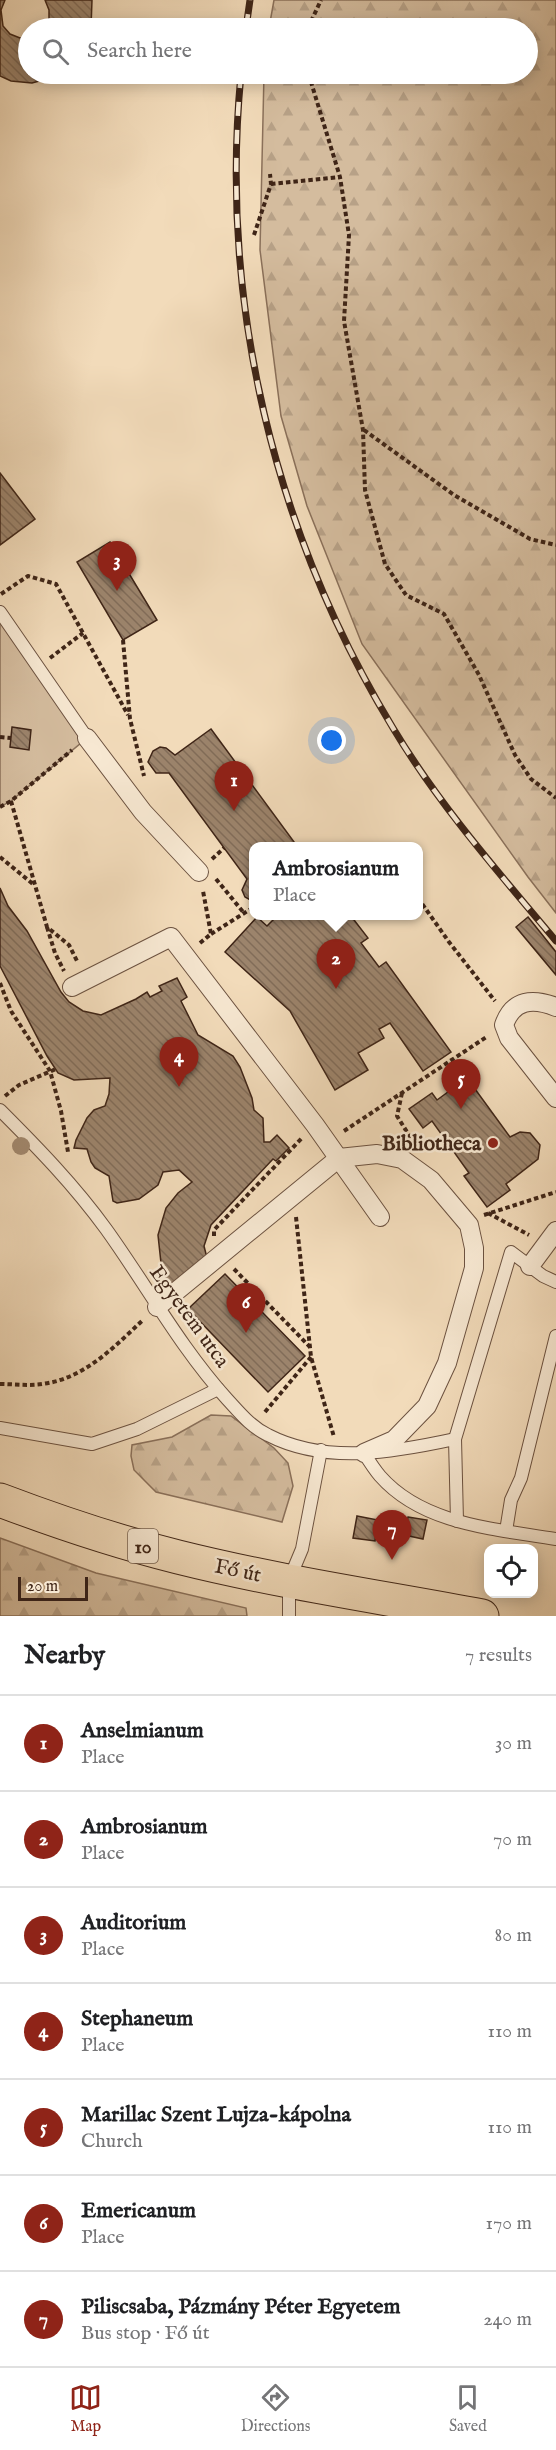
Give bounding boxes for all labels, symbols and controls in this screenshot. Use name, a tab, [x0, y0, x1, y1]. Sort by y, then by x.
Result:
search box	[18, 18, 538, 84]
icon: search	[39, 35, 72, 68]
text: Search here	[87, 37, 192, 65]
pin: 3	[98, 542, 136, 591]
your location	[317, 726, 346, 755]
pin: 1	[214, 762, 254, 811]
popup	[249, 842, 423, 920]
text: Ambrosianum	[273, 855, 399, 883]
text: Place	[273, 883, 316, 908]
pin: 2	[316, 940, 356, 989]
pin: 4	[160, 1038, 198, 1087]
pin: 5	[442, 1060, 480, 1109]
place label: Bibliotheca	[382, 1131, 482, 1158]
marker: Bibliotheca	[486, 1136, 500, 1150]
street label: Egyetem utca	[143, 1260, 236, 1374]
pin: 6	[226, 1284, 266, 1333]
pin: 7	[372, 1510, 412, 1560]
road number: 10	[128, 1529, 158, 1563]
map controls	[484, 1544, 538, 1598]
button: locate	[484, 1544, 538, 1598]
street label: Fő út	[212, 1553, 264, 1590]
scale bar	[18, 1574, 88, 1602]
text: 20 m	[27, 1577, 58, 1597]
text: Nearby	[24, 1639, 105, 1672]
text: 7 results	[465, 1643, 532, 1668]
text: Anselmianum	[81, 1717, 204, 1745]
text: 1	[40, 1731, 47, 1756]
text: 30 m	[495, 1731, 532, 1756]
text: Place	[81, 1745, 124, 1770]
text: Ambrosianum	[81, 1813, 208, 1841]
text: 2	[39, 1827, 48, 1852]
text: 70 m	[493, 1827, 532, 1852]
text: Place	[81, 1841, 124, 1866]
text: Auditorium	[81, 1909, 186, 1937]
text: 3	[40, 1923, 47, 1948]
text: 80 m	[495, 1923, 532, 1948]
text: Place	[81, 1937, 124, 1962]
text: Stephaneum	[81, 2005, 193, 2033]
text: 4	[39, 2019, 48, 2044]
text: 110 m	[488, 2019, 532, 2044]
text: Place	[81, 2033, 124, 2058]
text: Marillac Szent Lujza-kápolna	[81, 2101, 351, 2129]
text: 5	[40, 2115, 47, 2140]
text: 110 m	[488, 2115, 532, 2140]
text: Church	[81, 2129, 143, 2154]
text: Emericanum	[81, 2197, 196, 2225]
text: 6	[39, 2211, 48, 2236]
text: 170 m	[486, 2211, 532, 2236]
text: Place	[81, 2225, 124, 2250]
text: Piliscsaba, Pázmány Péter Egyetem	[81, 2293, 400, 2321]
text: 7	[39, 2307, 48, 2332]
text: 240 m	[483, 2307, 532, 2332]
text: Bus stop · Fő út	[81, 2321, 210, 2346]
tab: Map	[69, 2381, 102, 2437]
tab: Directions	[241, 2381, 310, 2437]
tab: Saved	[449, 2381, 487, 2437]

